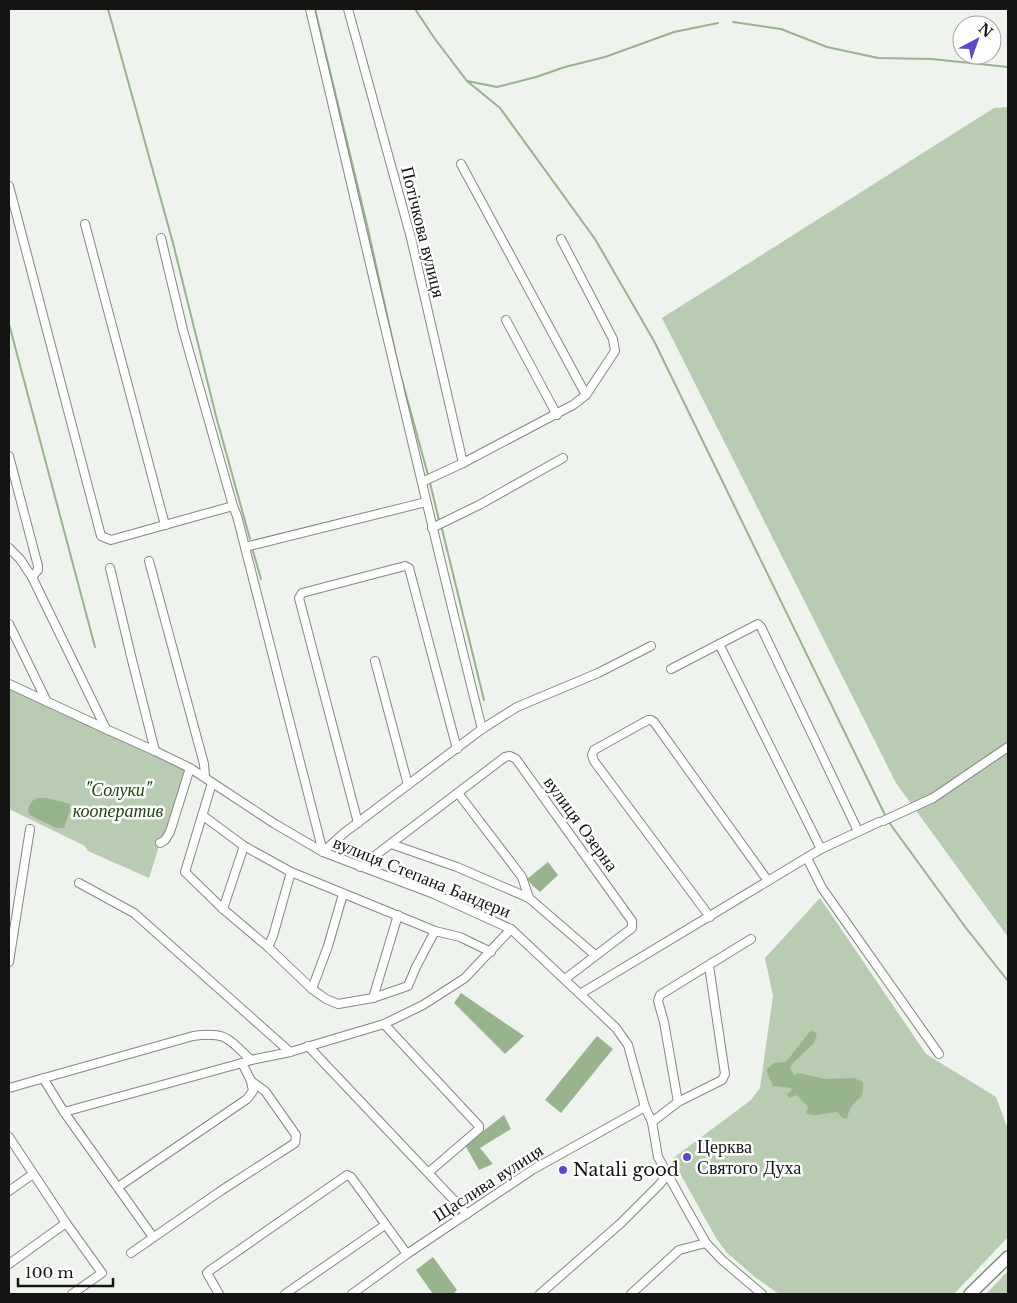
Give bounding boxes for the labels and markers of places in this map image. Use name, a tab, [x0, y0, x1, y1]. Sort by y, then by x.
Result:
place label: Церква Святого Духа	[697, 1136, 801, 1179]
marker: Церква Святого Духа	[681, 1151, 693, 1163]
place label: Natali good	[573, 1159, 679, 1181]
marker: Natali good	[557, 1164, 569, 1176]

